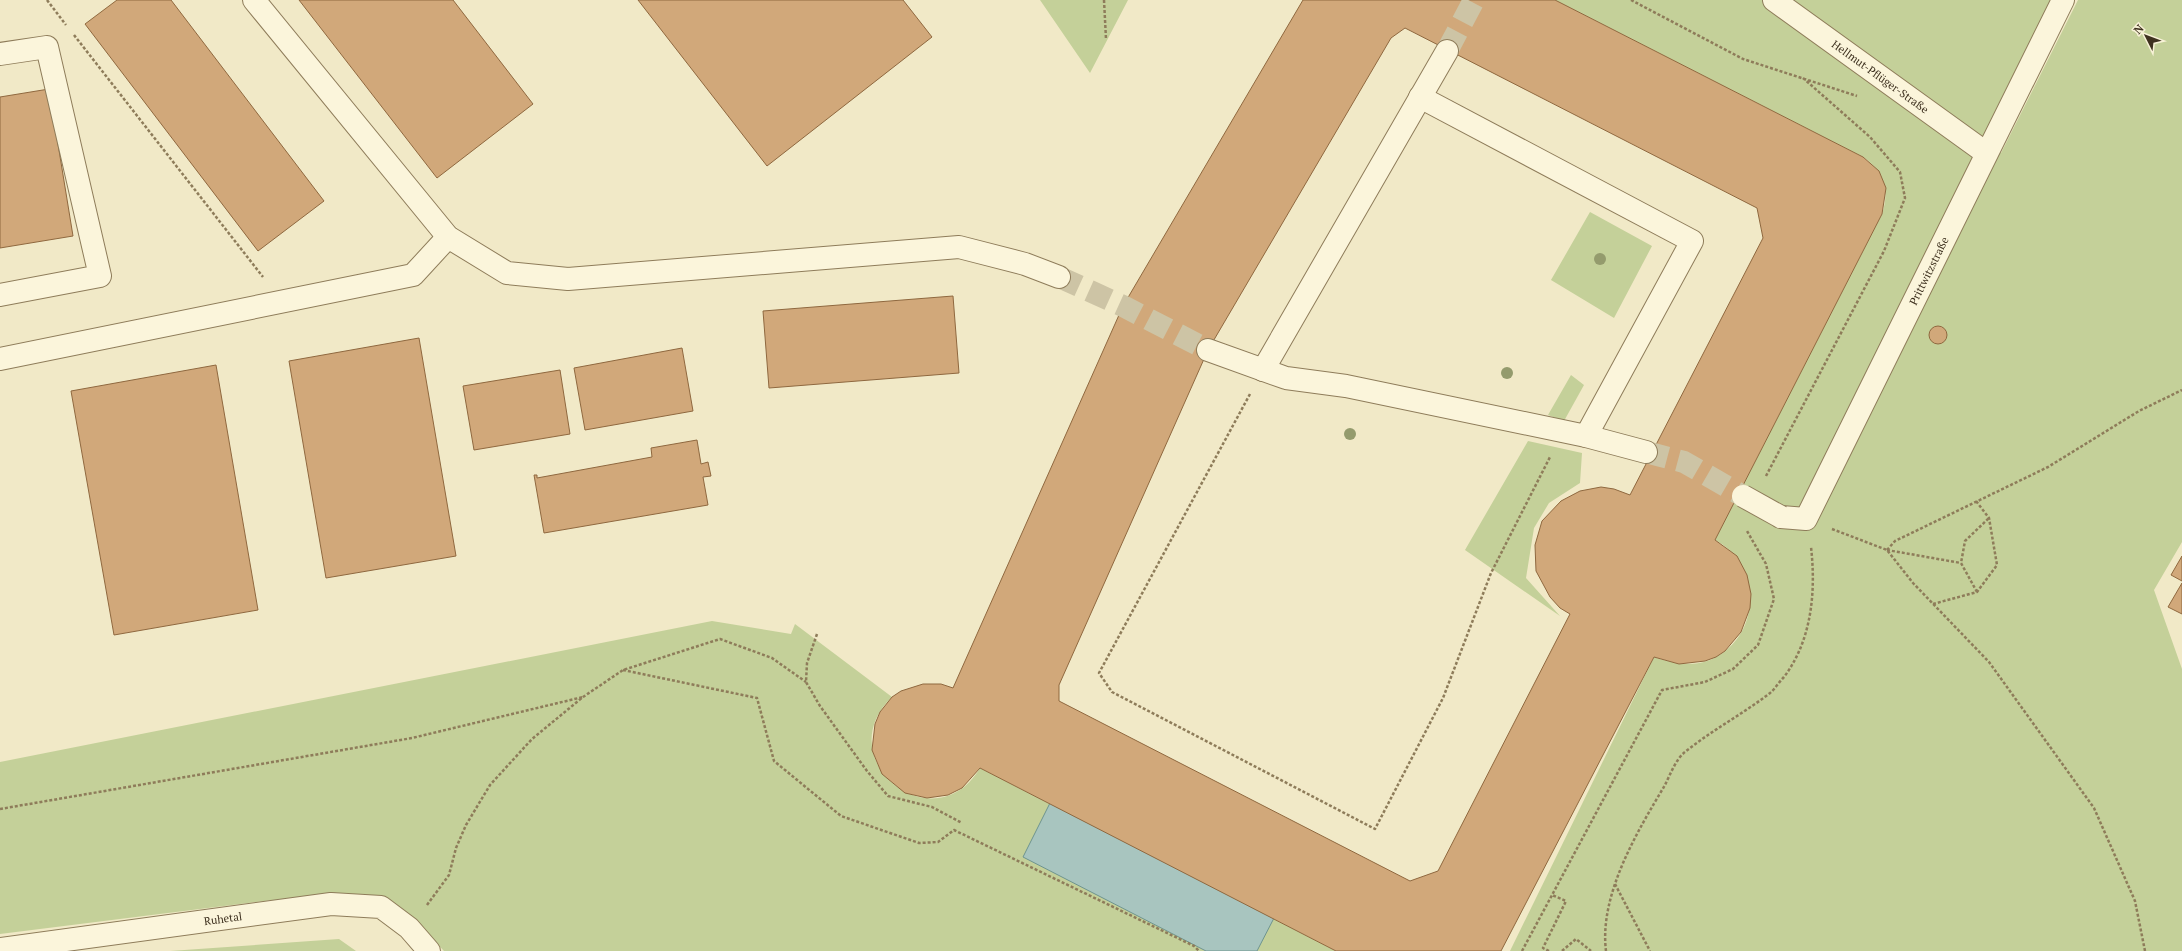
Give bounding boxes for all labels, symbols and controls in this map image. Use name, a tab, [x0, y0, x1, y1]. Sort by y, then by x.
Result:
north arrow	[2126, 16, 2166, 56]
text: N	[2131, 21, 2147, 37]
street label: Hellmut-Pflüger-Straße	[1829, 37, 1932, 117]
street label: Prittwitzstraße	[1906, 234, 1952, 307]
street label: Ruhetal	[203, 909, 243, 928]

